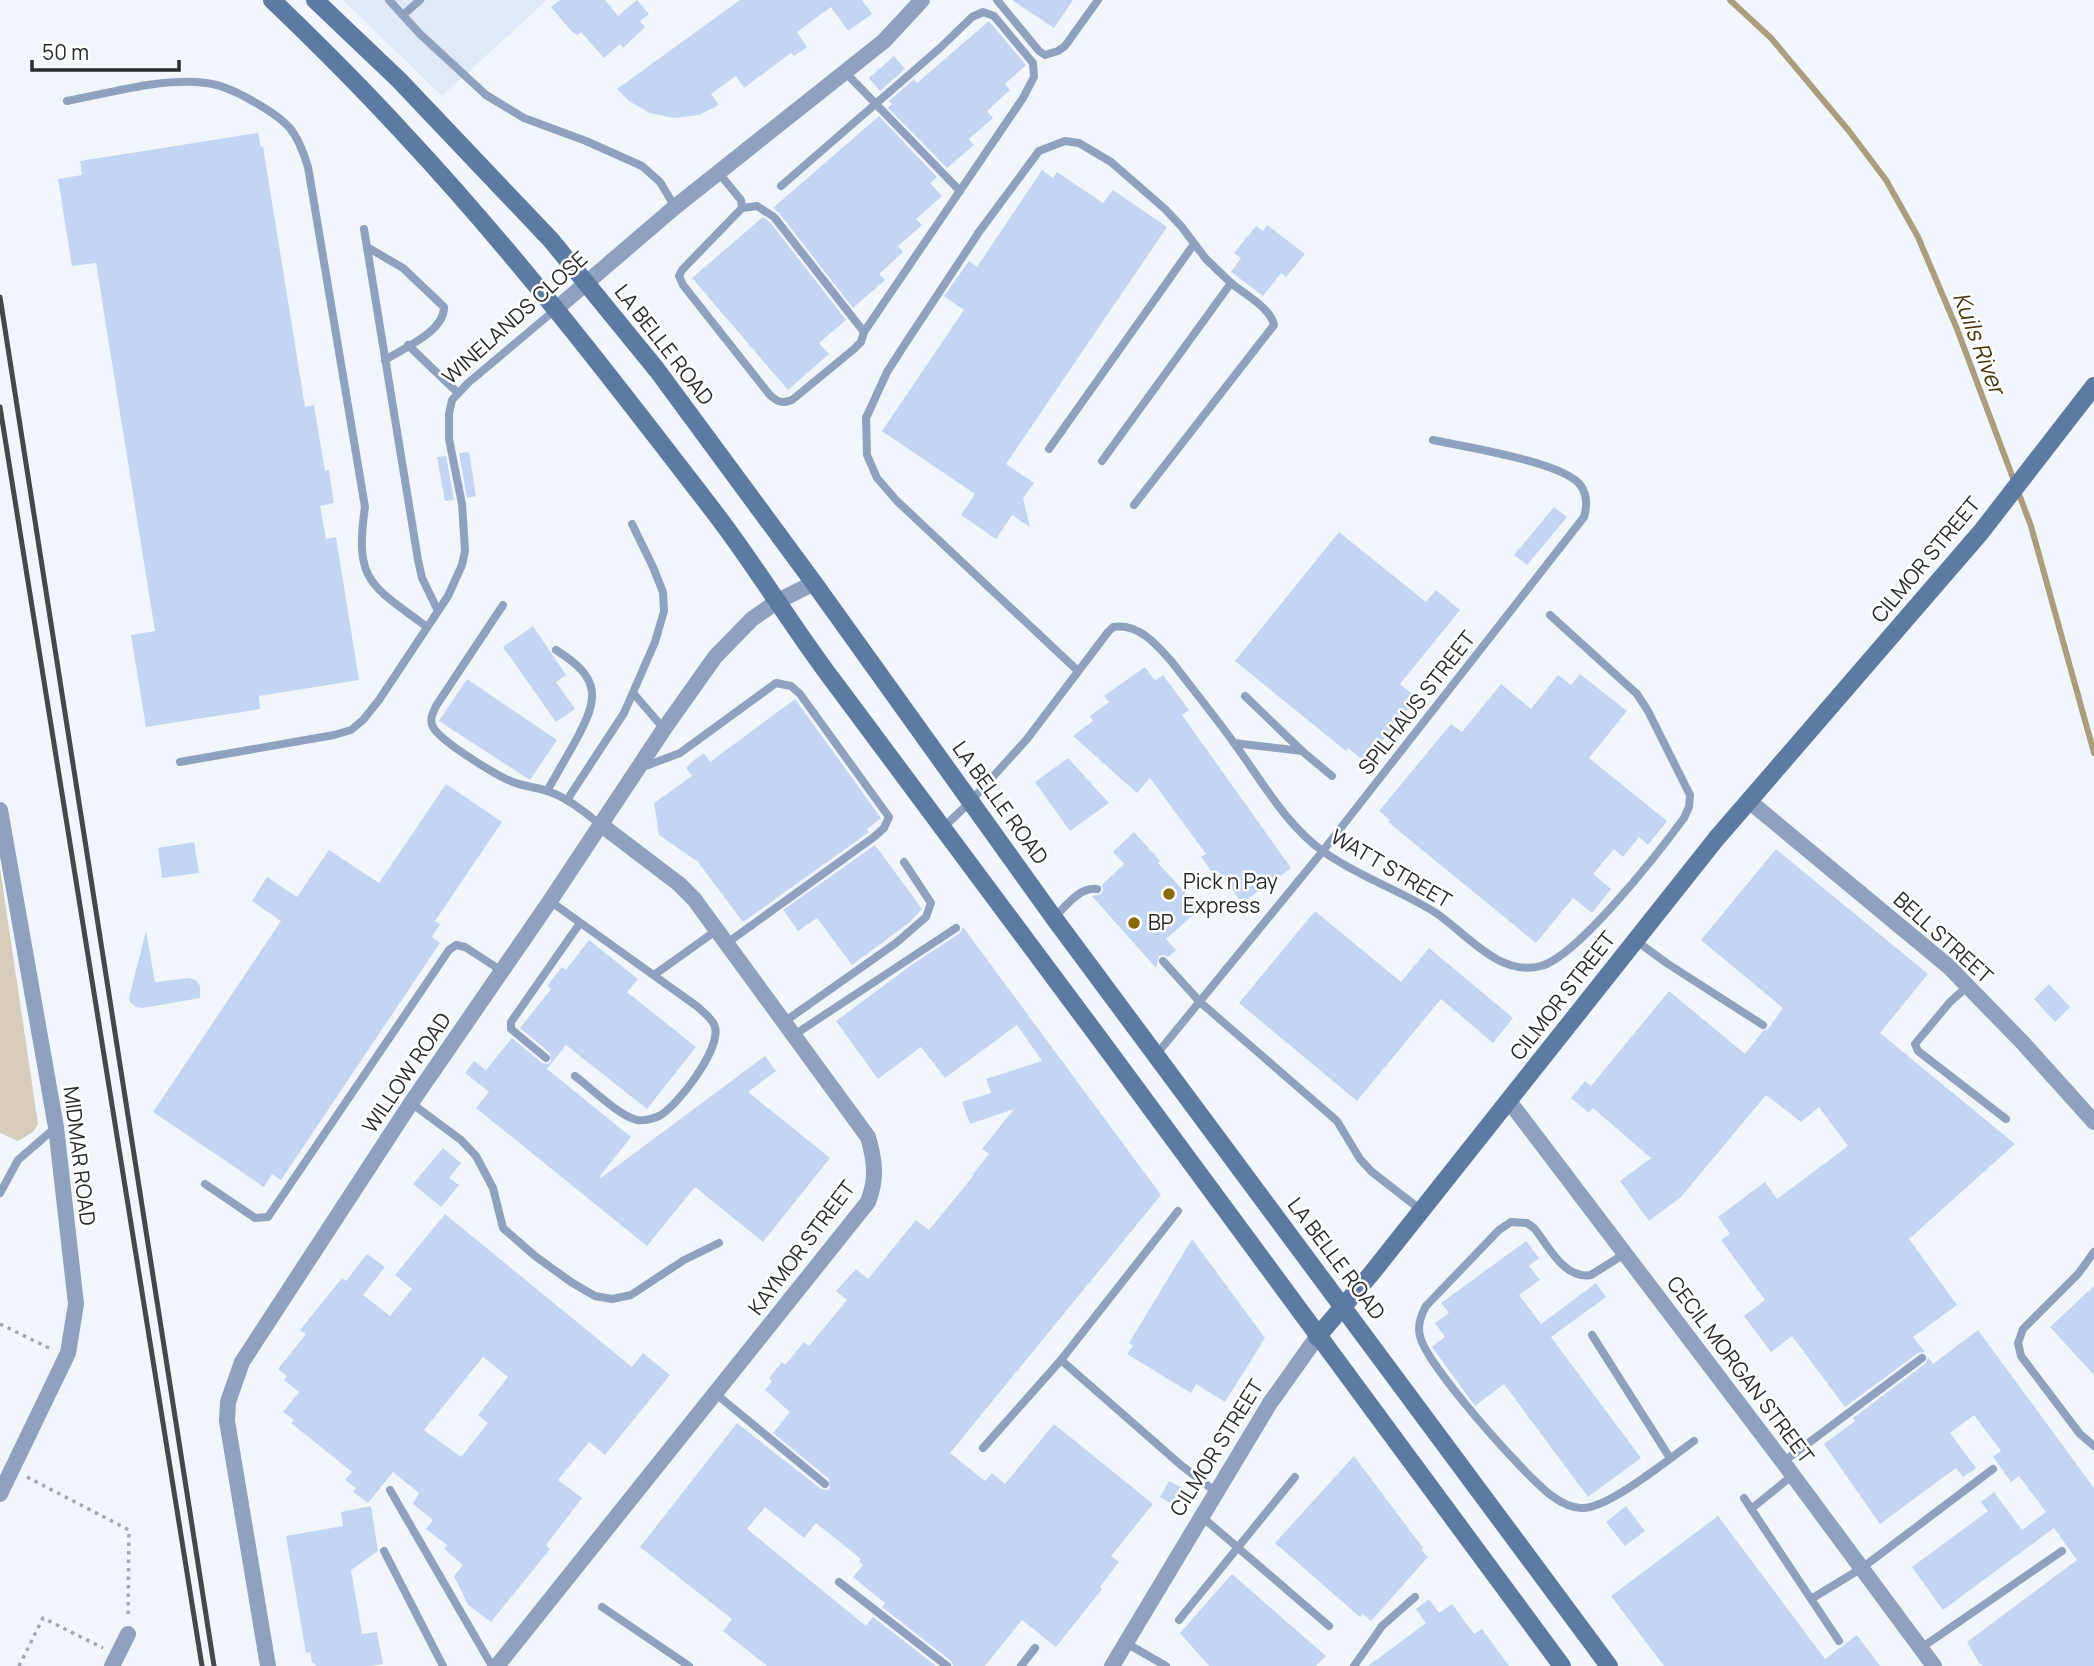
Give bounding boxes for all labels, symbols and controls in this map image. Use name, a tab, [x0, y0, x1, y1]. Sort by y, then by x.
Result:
scale bar	[32, 28, 178, 72]
text: 50 m	[42, 38, 89, 66]
street label: WINELANDS CLOSE	[436, 245, 593, 390]
street label: LA BELLE ROAD	[609, 278, 721, 411]
water label: Kuils River	[1946, 287, 2015, 401]
street label: CILMOR STREET	[1864, 490, 1986, 628]
street label: SPILHAUS STREET	[1351, 624, 1481, 780]
street label: LA BELLE ROAD	[947, 735, 1055, 870]
street label: WATT STREET	[1326, 822, 1457, 914]
place label: Pick n Pay Express	[1183, 867, 1278, 919]
street label: BELL STREET	[1888, 885, 2000, 990]
marker: Pick n Pay Express	[1161, 886, 1177, 902]
place label: BP	[1148, 908, 1174, 936]
marker: BP	[1126, 915, 1142, 931]
street label: CILMOR STREET	[1503, 925, 1622, 1066]
street label: WILLOW ROAD	[356, 1007, 457, 1138]
street label: MIDMAR ROAD	[58, 1084, 102, 1227]
street label: KAYMOR STREET	[741, 1174, 861, 1320]
street label: LA BELLE ROAD	[1282, 1192, 1392, 1325]
street label: CECIL MORGAN STREET	[1661, 1270, 1821, 1469]
street label: CILMOR STREET	[1163, 1373, 1270, 1521]

